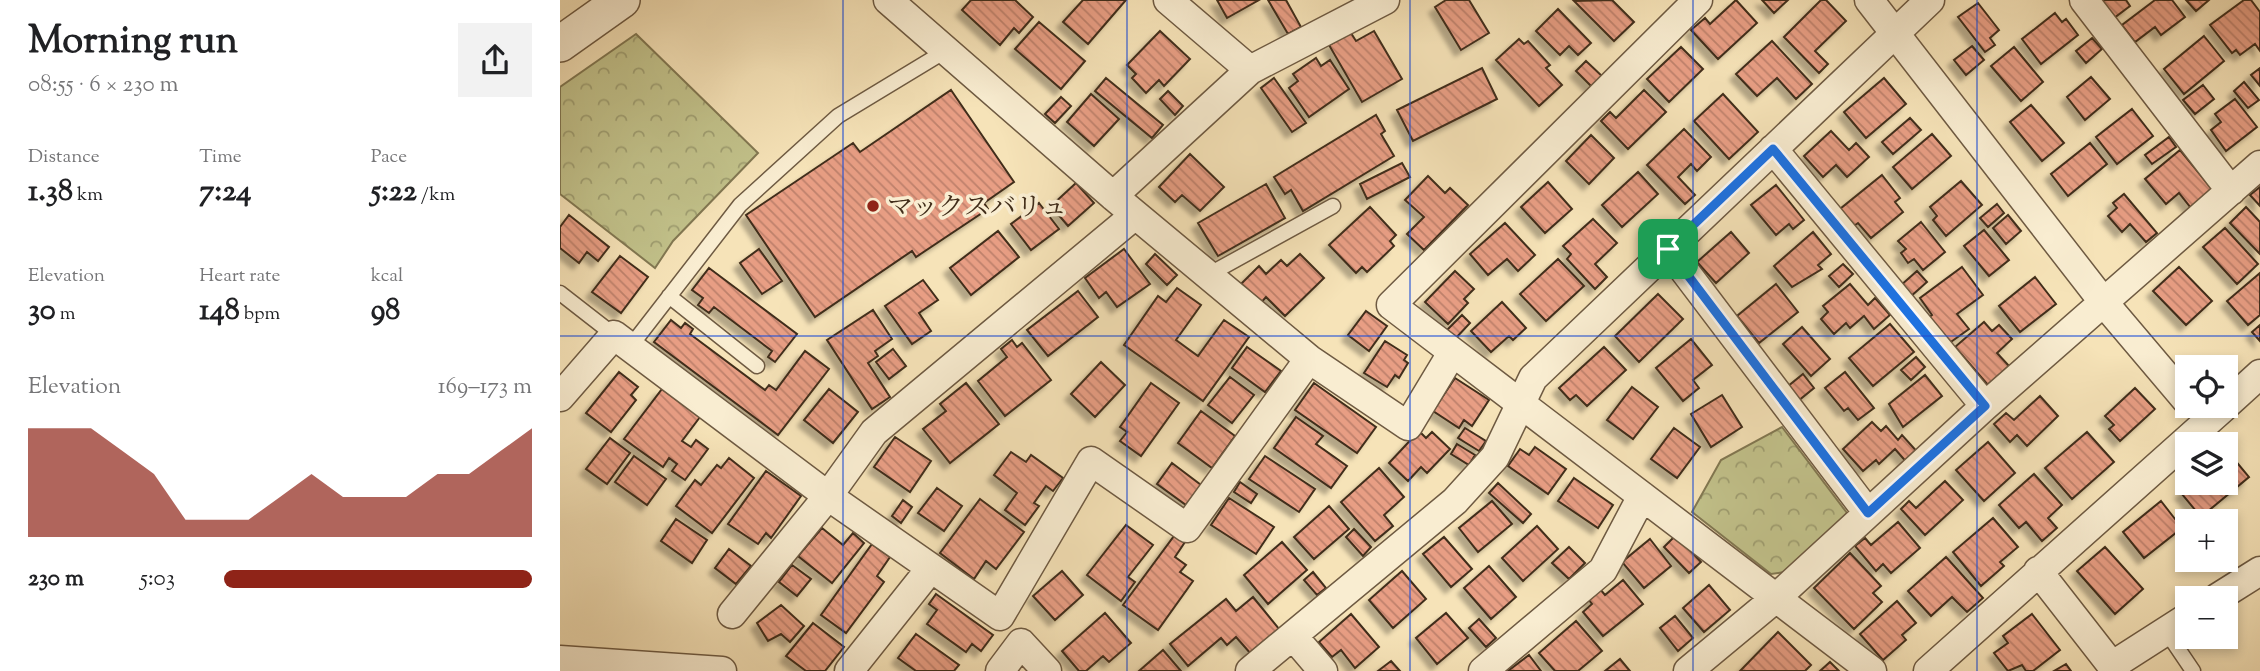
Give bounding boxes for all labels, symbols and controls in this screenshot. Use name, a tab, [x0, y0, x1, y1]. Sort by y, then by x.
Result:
text: Morning run	[28, 16, 238, 70]
button: share	[458, 23, 532, 97]
text: 08:55 · 6 × 230 m	[28, 69, 178, 102]
text: Distance	[28, 144, 100, 171]
text: Time	[199, 144, 242, 171]
text: Pace	[371, 144, 407, 171]
text: 1.38	[28, 171, 73, 214]
text: 7:24	[199, 171, 251, 214]
text: 5:22	[371, 171, 417, 214]
text: km	[73, 182, 103, 209]
text: /km	[417, 182, 455, 209]
place label: マックスバリュ	[887, 190, 1067, 227]
marker: マックスバリュ	[865, 198, 881, 214]
pin	[1638, 219, 1698, 279]
icon: arrive	[1649, 230, 1687, 268]
text: Elevation	[28, 263, 105, 290]
text: Heart rate	[199, 263, 280, 290]
text: kcal	[371, 263, 403, 290]
text: 30	[28, 290, 56, 333]
text: 148	[199, 290, 240, 333]
text: 98	[371, 290, 400, 333]
text: m	[56, 301, 76, 328]
text: bpm	[240, 301, 280, 328]
map controls	[2175, 355, 2238, 649]
button: locate	[2175, 355, 2238, 418]
text: Elevation	[28, 371, 121, 404]
text: 169–173 m	[438, 371, 532, 404]
button: layers	[2175, 432, 2238, 495]
button: +	[2175, 509, 2238, 572]
text: 230 m	[28, 563, 84, 596]
text: 5:03	[140, 563, 175, 596]
button: −	[2175, 586, 2238, 649]

